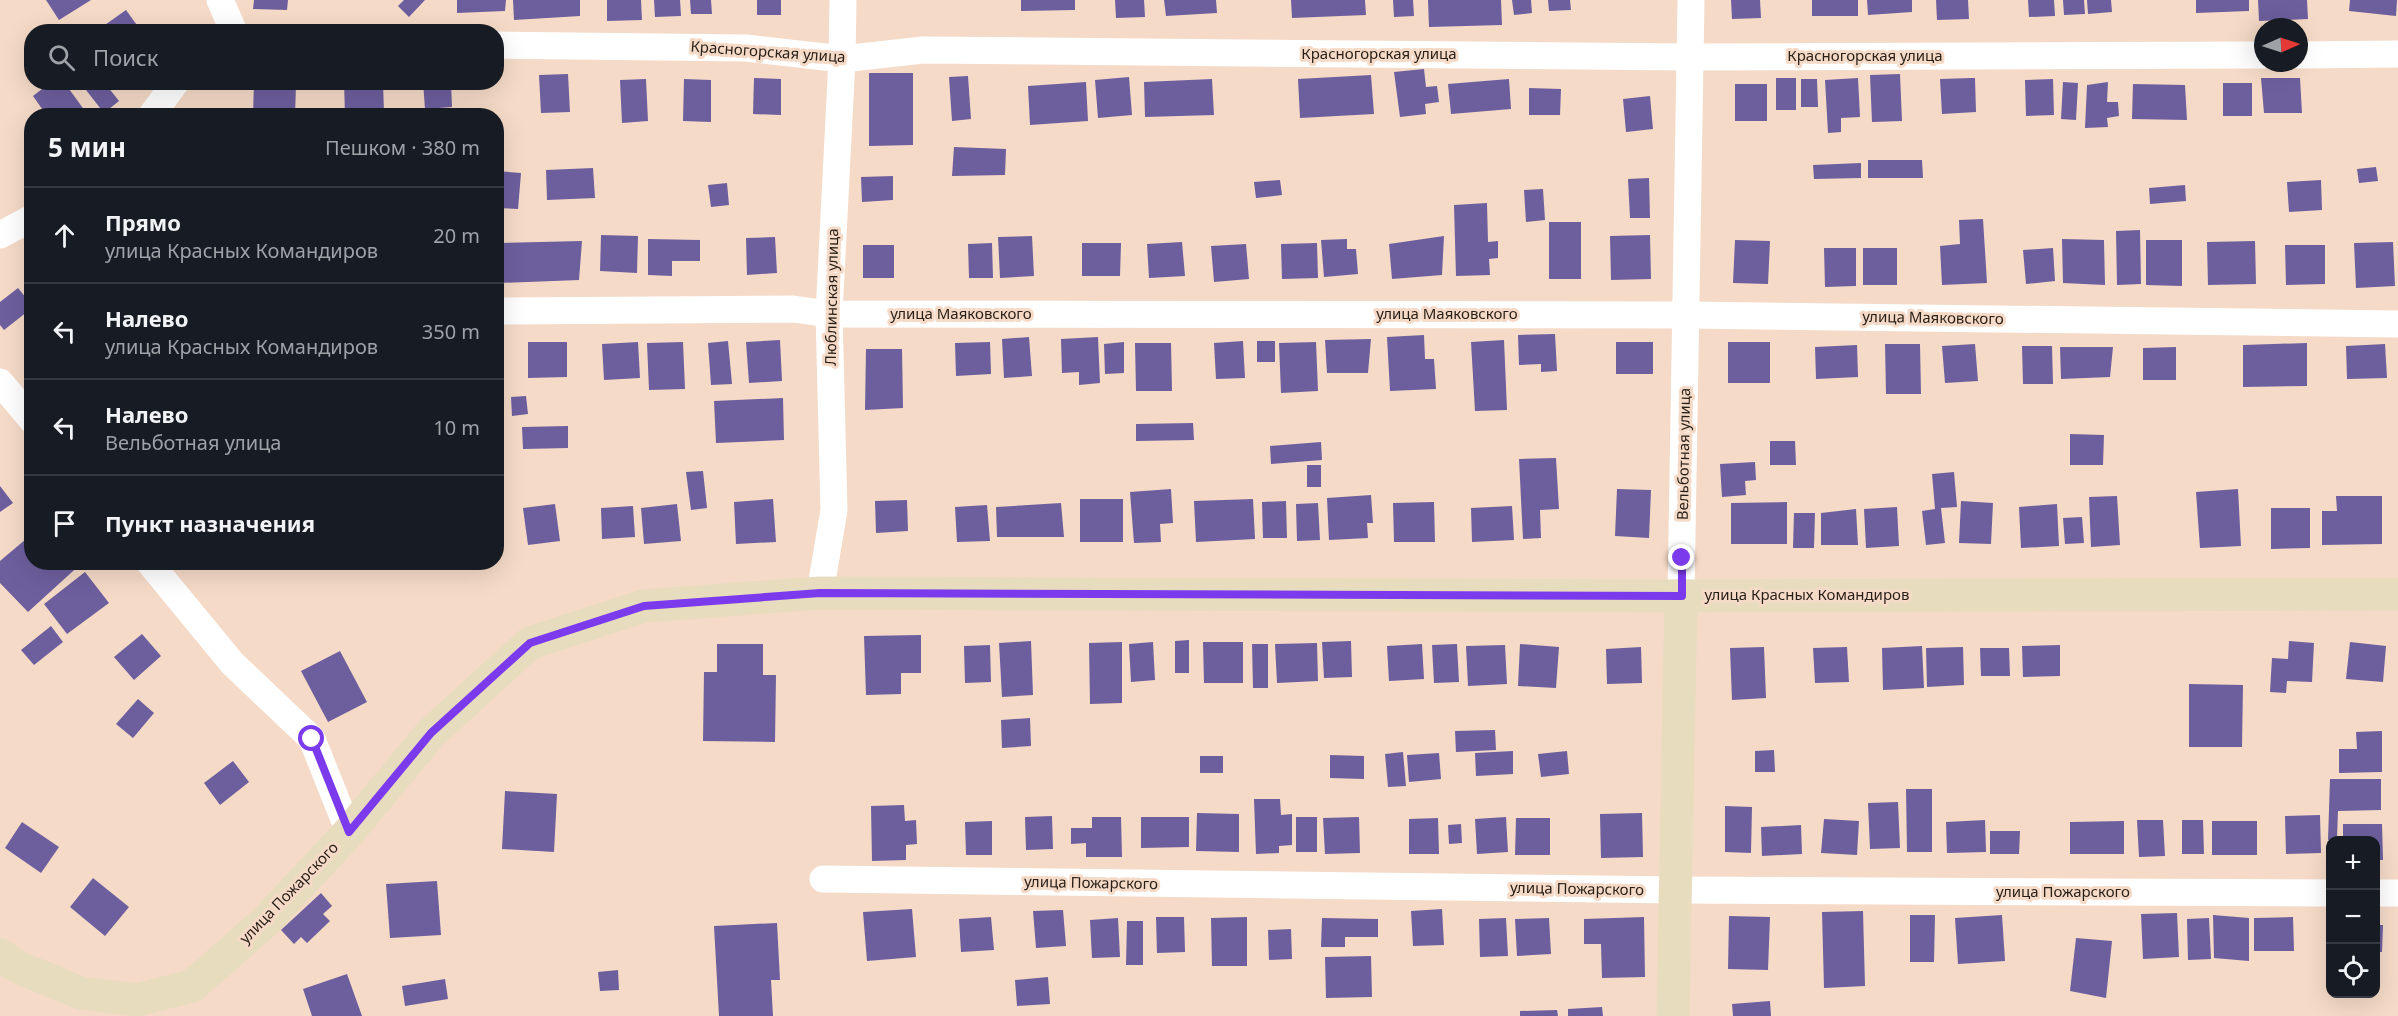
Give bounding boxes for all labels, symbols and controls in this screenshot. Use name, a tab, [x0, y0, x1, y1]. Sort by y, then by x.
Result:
north arrow	[2254, 18, 2308, 72]
search box	[24, 24, 504, 90]
street label: Красногорская улица	[690, 36, 846, 66]
icon: search	[45, 41, 78, 74]
text: Поиск	[93, 42, 158, 72]
street label: Красногорская улица	[1301, 43, 1457, 63]
street label: Красногорская улица	[1787, 45, 1943, 65]
text: 5 мин	[48, 129, 126, 165]
text: Пешком · 380 m	[325, 134, 480, 161]
text: Прямо	[105, 207, 181, 237]
icon: ahead	[48, 219, 81, 252]
text: 20 m	[433, 222, 480, 249]
street label: Люблинская улица	[820, 228, 842, 366]
text: улица Красных Командиров	[105, 237, 378, 264]
text: Налево	[105, 303, 188, 333]
street label: улица Маяковского	[890, 303, 1032, 323]
street label: улица Маяковского	[1376, 303, 1518, 323]
street label: улица Маяковского	[1862, 306, 2004, 328]
icon: left	[48, 315, 81, 348]
text: 350 m	[422, 318, 480, 345]
text: улица Красных Командиров	[105, 333, 378, 360]
street label: Вельботная улица	[1672, 388, 1694, 520]
text: Налево	[105, 399, 188, 429]
icon: left	[48, 411, 81, 444]
text: 10 m	[433, 414, 480, 441]
text: Вельботная улица	[105, 429, 281, 456]
icon: arrive	[48, 507, 81, 540]
text: Пункт назначения	[105, 508, 315, 538]
route end	[1668, 544, 1694, 570]
street label: улица Красных Командиров	[1705, 584, 1909, 604]
route start	[298, 725, 324, 751]
map controls	[2326, 836, 2380, 998]
button: +	[2326, 836, 2380, 890]
street label: улица Пожарского	[235, 837, 342, 947]
street label: улица Пожарского	[1024, 871, 1158, 893]
street label: улица Пожарского	[1510, 877, 1644, 899]
street label: улица Пожарского	[1996, 881, 2130, 901]
button: −	[2326, 890, 2380, 944]
button: locate	[2326, 944, 2380, 998]

